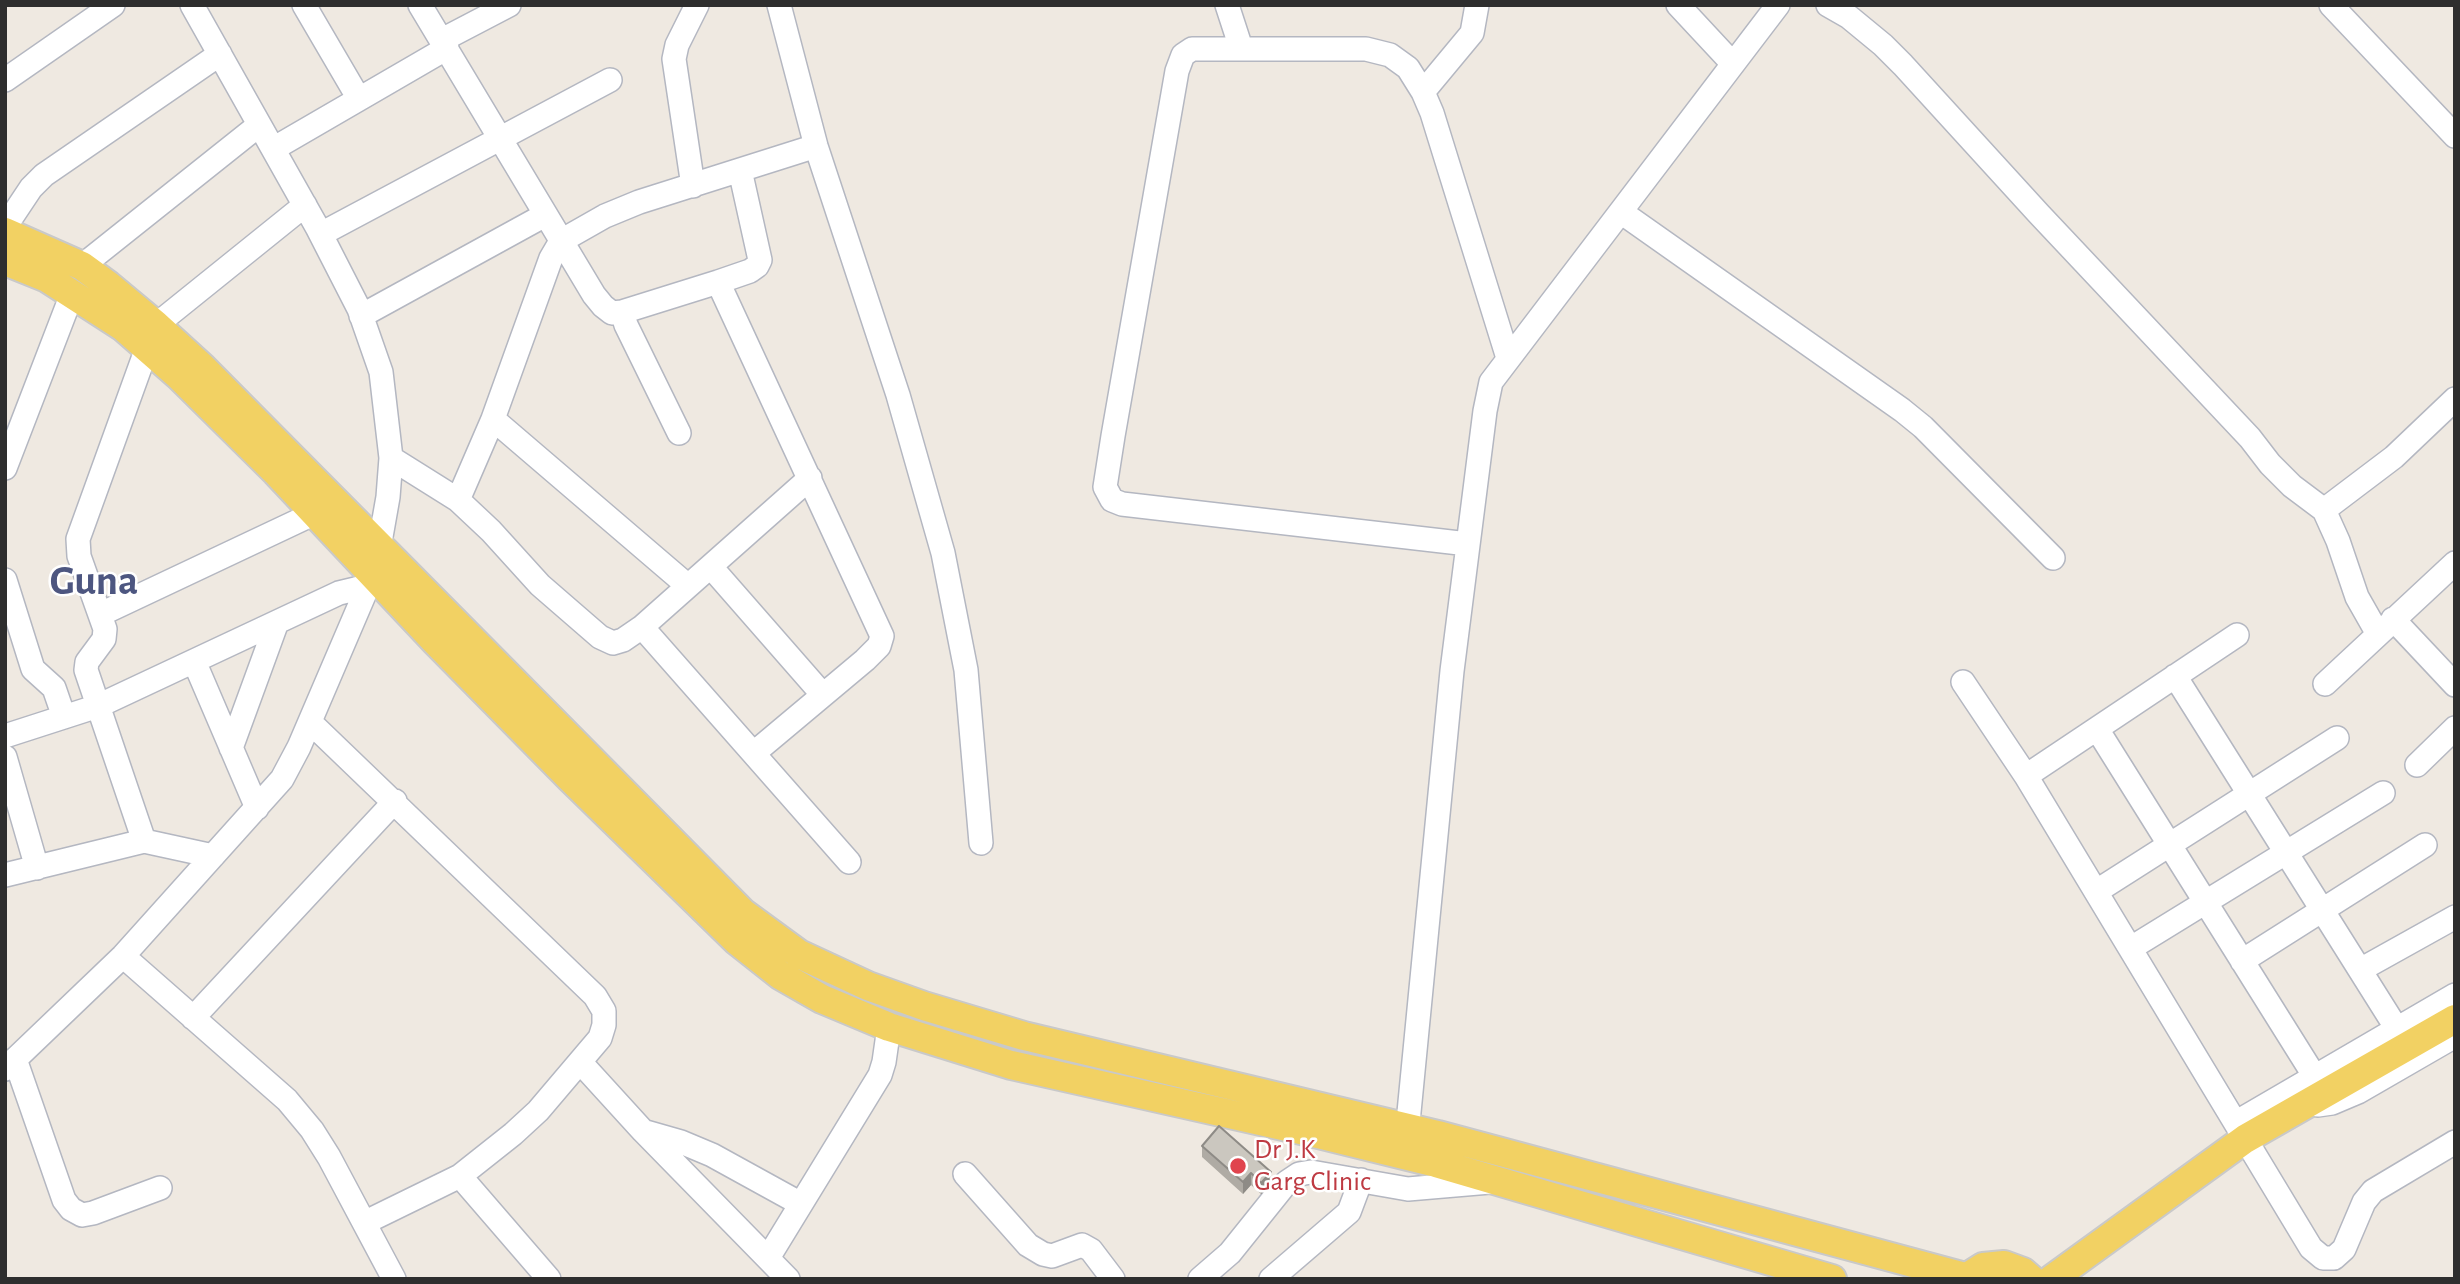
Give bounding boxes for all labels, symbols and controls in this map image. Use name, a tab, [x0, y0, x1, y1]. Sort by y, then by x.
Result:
district label: Guna	[50, 556, 138, 606]
place label: Dr J.K Garg Clinic	[1254, 1133, 1371, 1199]
marker: Dr J.K Garg Clinic	[1228, 1156, 1248, 1176]

